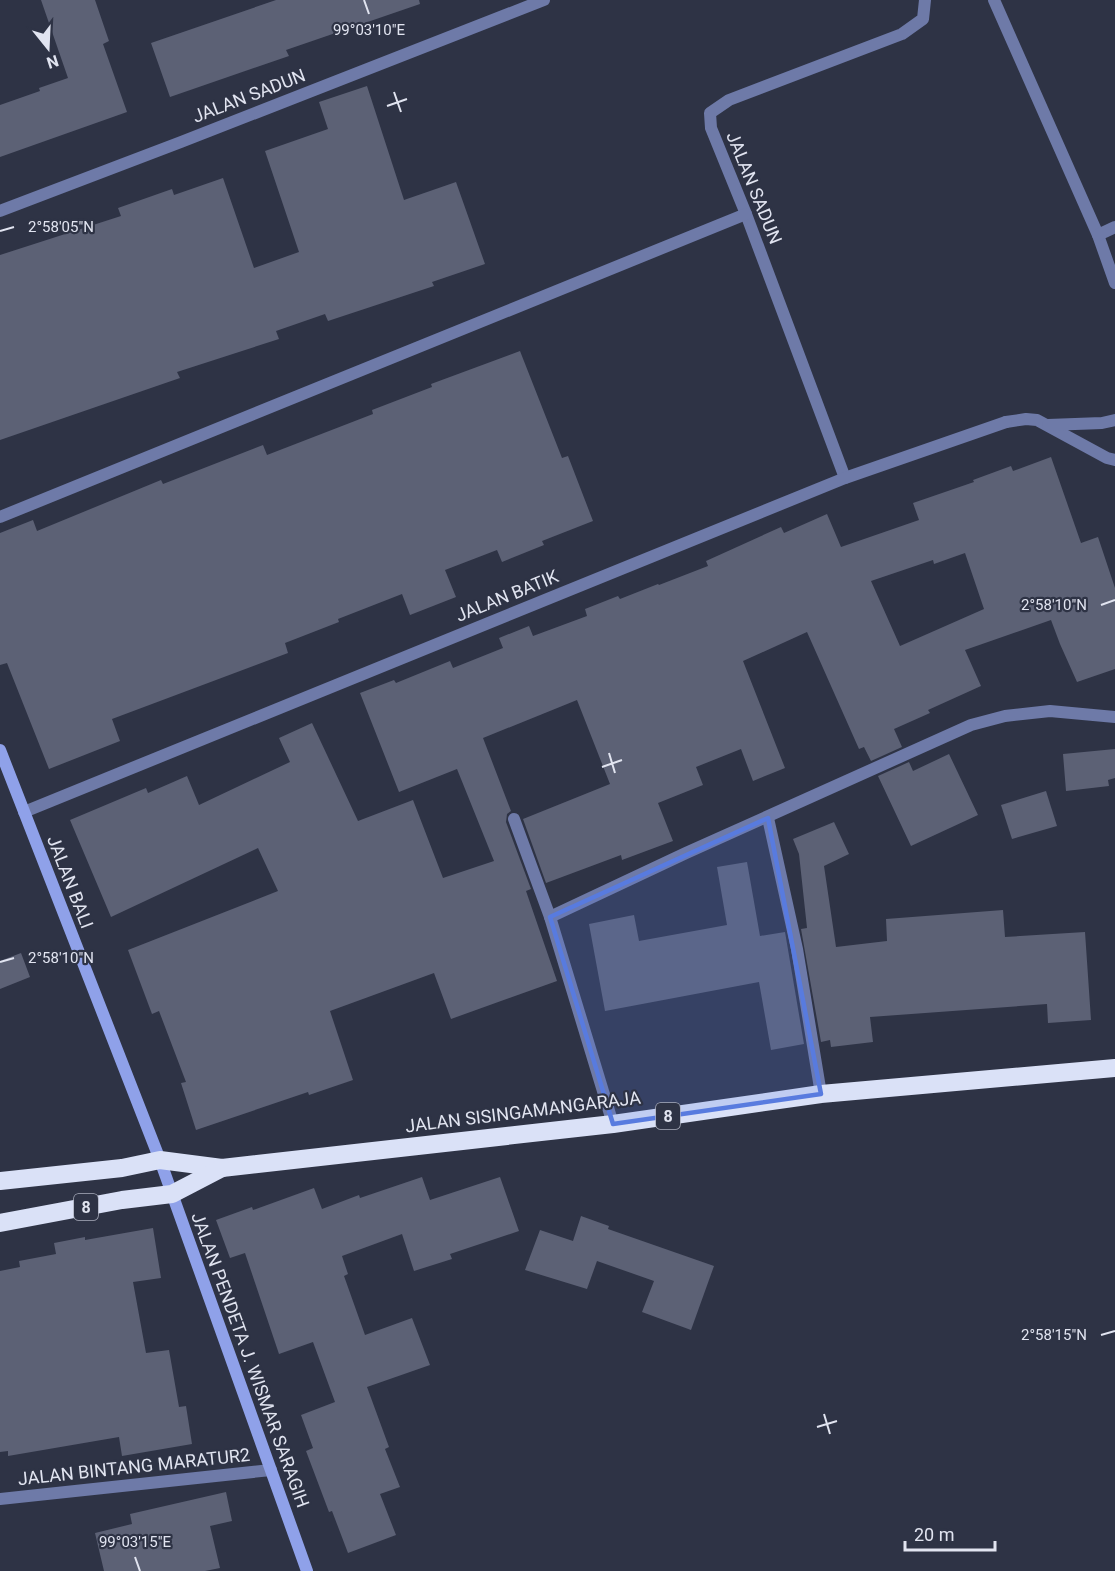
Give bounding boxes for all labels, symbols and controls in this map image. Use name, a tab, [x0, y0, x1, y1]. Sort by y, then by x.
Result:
north arrow	[18, 18, 78, 78]
text: 99°03'10"E	[333, 21, 406, 39]
text: N	[44, 51, 61, 73]
street label: JALAN SADUN	[189, 64, 308, 127]
street label: JALAN SADUN	[722, 129, 787, 247]
text: 2°58'05"N	[28, 218, 94, 236]
street label: JALAN BATIK	[452, 565, 562, 626]
text: 2°58'10"N	[1021, 596, 1087, 614]
street label: JALAN BALI	[43, 832, 98, 931]
text: 2°58'10"N	[28, 949, 94, 967]
street label: JALAN SISINGAMANGARAJA	[404, 1087, 642, 1136]
road number: 8	[656, 1103, 680, 1129]
road number: 8	[74, 1194, 98, 1220]
street label: JALAN PENDETA J. WISMAR SARAGIH	[187, 1209, 314, 1510]
text: 2°58'15"N	[1021, 1326, 1087, 1344]
street label: JALAN BINTANG MARATUR2	[17, 1444, 251, 1489]
scale bar	[905, 1514, 995, 1552]
text: 20 m	[914, 1524, 954, 1545]
text: 99°03'15"E	[99, 1533, 172, 1551]

